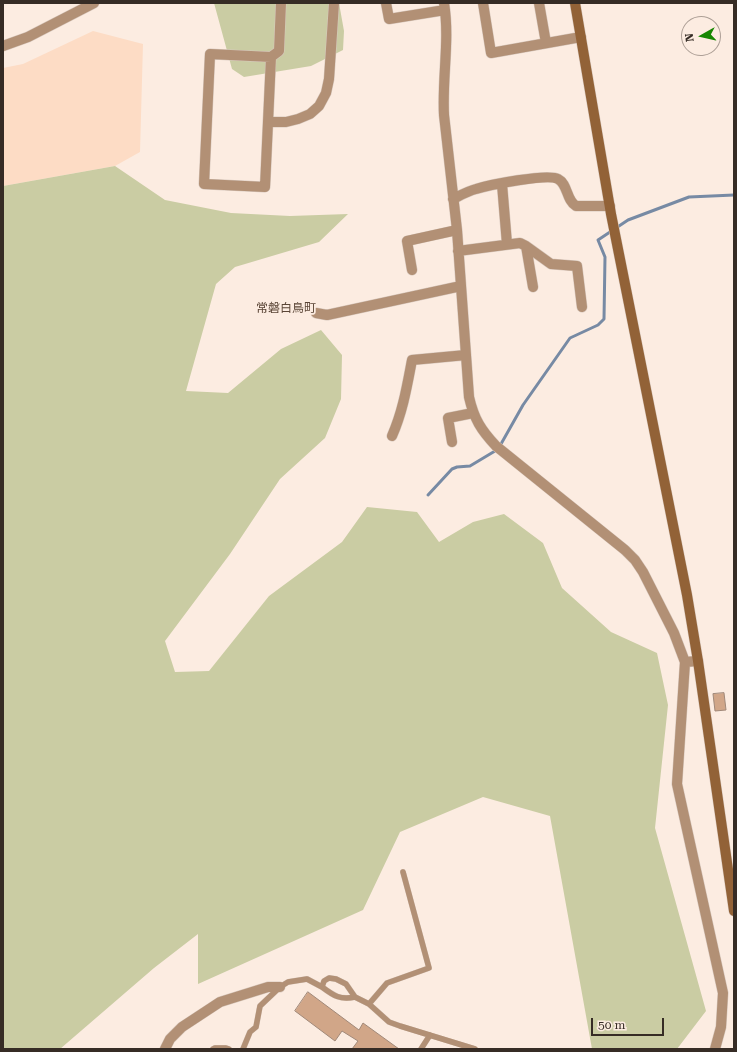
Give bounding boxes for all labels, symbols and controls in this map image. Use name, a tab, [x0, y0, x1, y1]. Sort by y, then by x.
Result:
north arrow	[681, 16, 721, 56]
text: N	[683, 33, 697, 43]
district label: 常磐白鳥町	[256, 301, 316, 315]
scale bar	[593, 1010, 666, 1036]
text: 50 m	[598, 1018, 625, 1032]

